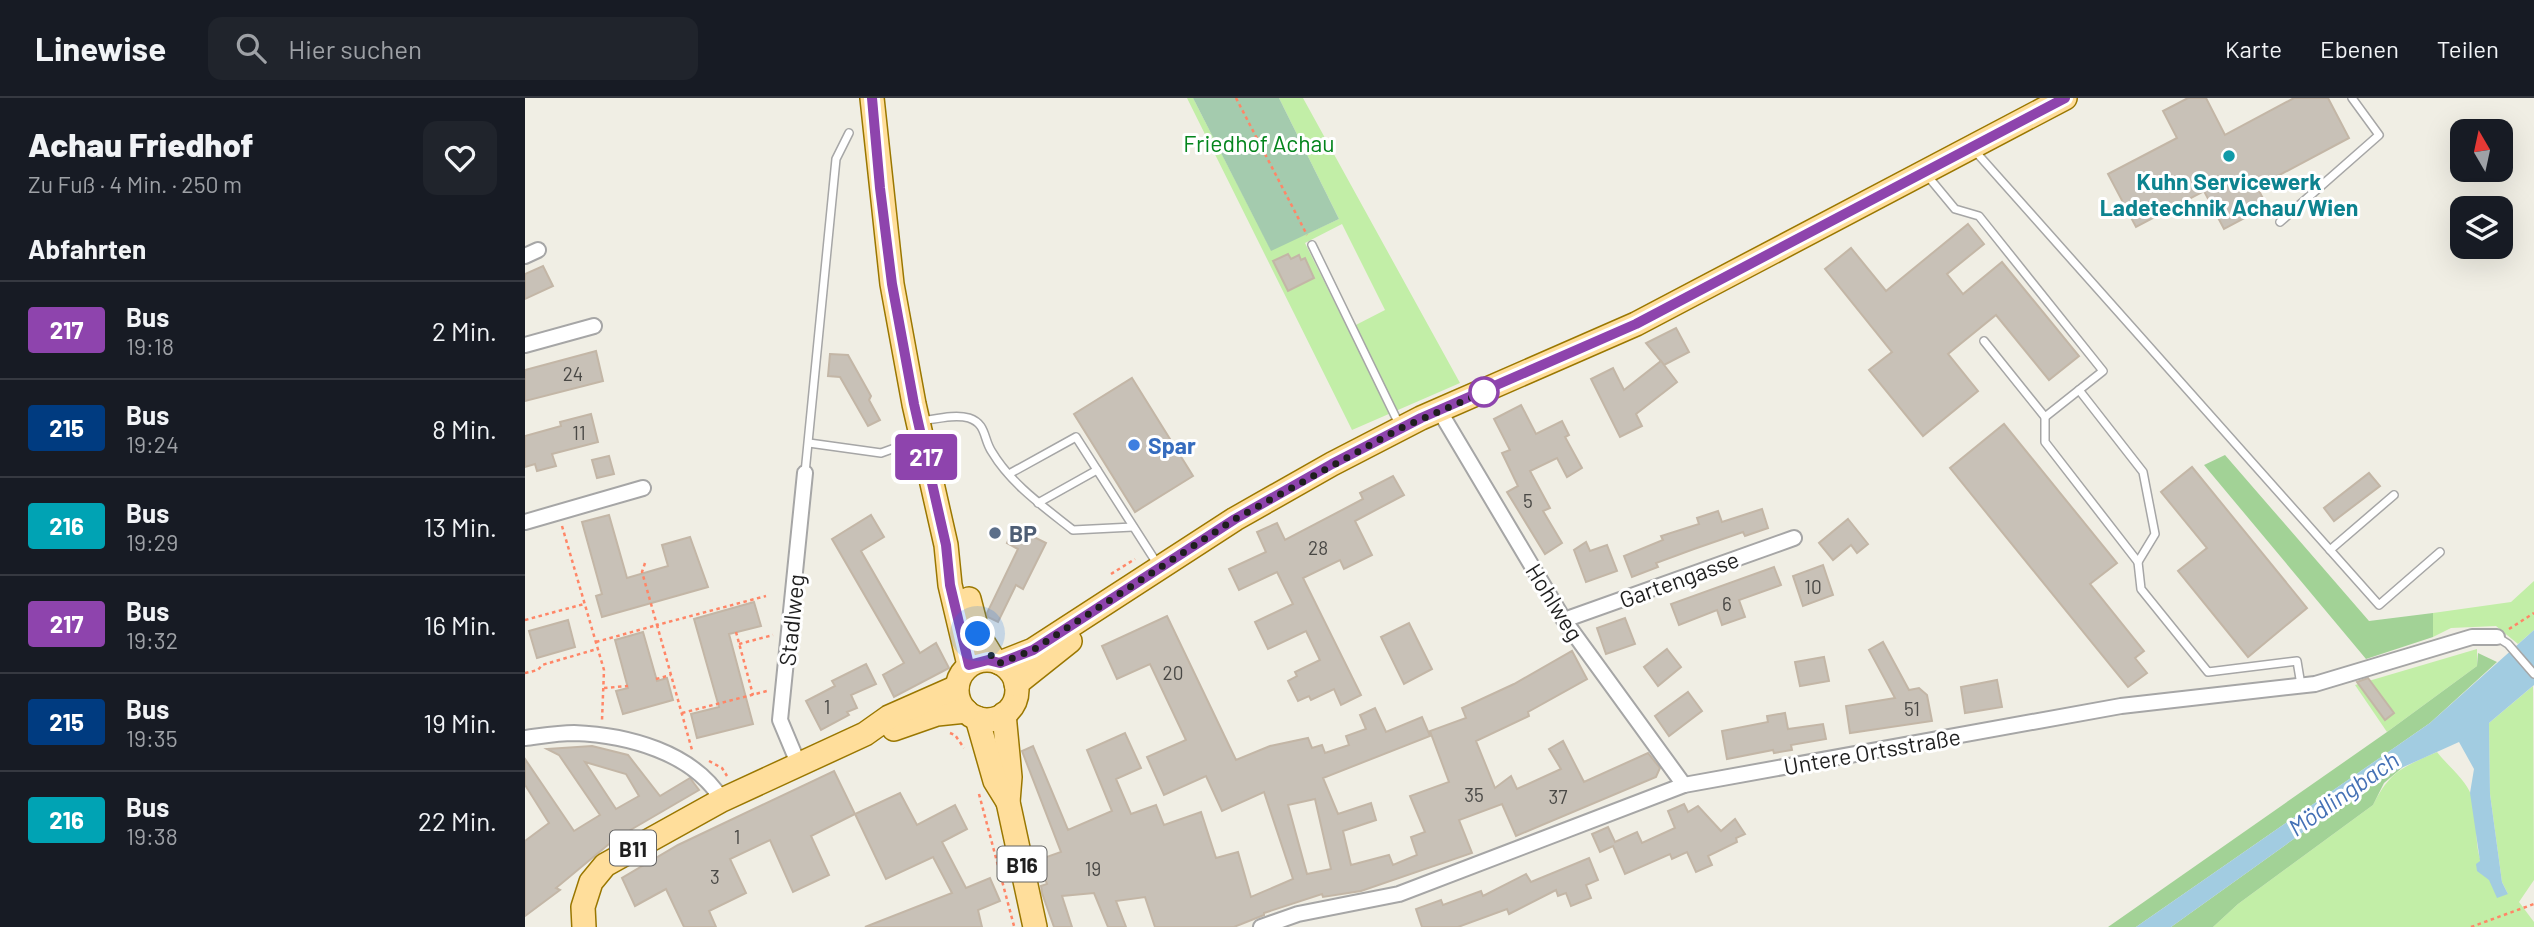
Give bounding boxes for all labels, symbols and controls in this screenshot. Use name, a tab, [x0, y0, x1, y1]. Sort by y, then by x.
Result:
search box	[208, 17, 698, 80]
text: Linewise	[35, 28, 166, 68]
icon: search	[232, 29, 270, 67]
text: Hier suchen	[288, 33, 422, 64]
text: Karte	[2225, 34, 2282, 63]
text: Ebenen	[2320, 34, 2399, 63]
text: Teilen	[2437, 34, 2499, 63]
north arrow	[2450, 119, 2513, 182]
map controls	[2450, 119, 2513, 259]
button: heart	[423, 121, 497, 195]
text: Achau Friedhof	[28, 124, 253, 164]
park label: Friedhof Achau	[1183, 129, 1335, 157]
marker: Kuhn Servicewerk Ladetechnik Achau/Wien	[2221, 148, 2237, 164]
place label: Kuhn Servicewerk Ladetechnik Achau/Wien	[2100, 167, 2358, 221]
text: Zu Fuß · 4 Min. · 250 m	[28, 170, 242, 198]
button: layers	[2450, 196, 2513, 259]
text: Abfahrten	[28, 233, 146, 264]
text: Bus	[126, 301, 169, 332]
text: 217	[50, 315, 83, 344]
text: 2 Min.	[432, 315, 497, 346]
text: 19:18	[126, 332, 174, 360]
house number: 24	[563, 362, 583, 385]
unlabelled marker	[1469, 377, 1499, 407]
text: Bus	[126, 399, 169, 430]
text: 215	[49, 413, 84, 442]
text: 8 Min.	[432, 413, 497, 444]
house number: 11	[572, 421, 586, 444]
text: 19:24	[126, 430, 179, 458]
place label: Spar	[1148, 431, 1196, 459]
line badge: 217	[886, 434, 966, 480]
marker: Spar	[1126, 437, 1142, 453]
text: 217	[909, 442, 943, 471]
house number: 5	[1523, 489, 1533, 512]
text: Bus	[126, 497, 169, 528]
text: 216	[49, 511, 84, 540]
text: 13 Min.	[423, 511, 497, 542]
place label: BP	[1009, 519, 1037, 547]
marker: BP	[987, 525, 1003, 541]
text: 19:29	[126, 528, 178, 556]
house number: 28	[1308, 536, 1328, 559]
street label: Gartengasse	[1615, 544, 1743, 614]
street label: Hohlweg	[1520, 558, 1590, 646]
street label: Stadlweg	[772, 573, 810, 667]
house number: 10	[1804, 575, 1822, 598]
house number: 6	[1722, 592, 1732, 615]
text: Bus	[126, 595, 169, 626]
text: 217	[50, 609, 83, 638]
text: 16 Min.	[423, 609, 497, 640]
your location	[960, 616, 995, 651]
text: 19:32	[126, 626, 178, 654]
house number: 20	[1163, 661, 1183, 684]
text: Bus	[126, 693, 169, 724]
house number: 1	[824, 695, 830, 718]
house number: 51	[1904, 697, 1920, 720]
text: 215	[49, 707, 84, 736]
text: 19 Min.	[423, 707, 497, 738]
street label: Untere Ortsstraße	[1781, 722, 1963, 780]
text: 19:35	[126, 724, 178, 752]
water label: Mödlingbach	[2282, 744, 2404, 842]
house number: 35	[1464, 783, 1484, 806]
house number: 37	[1549, 785, 1567, 808]
text: Bus	[126, 791, 169, 822]
text: 216	[49, 805, 84, 834]
text: 22 Min.	[418, 805, 497, 836]
text: 19:38	[126, 822, 178, 850]
house number: 1	[734, 825, 740, 848]
road number: B11	[610, 830, 656, 866]
road number: B16	[997, 846, 1047, 882]
house number: 19	[1085, 857, 1101, 880]
house number: 3	[710, 865, 720, 888]

